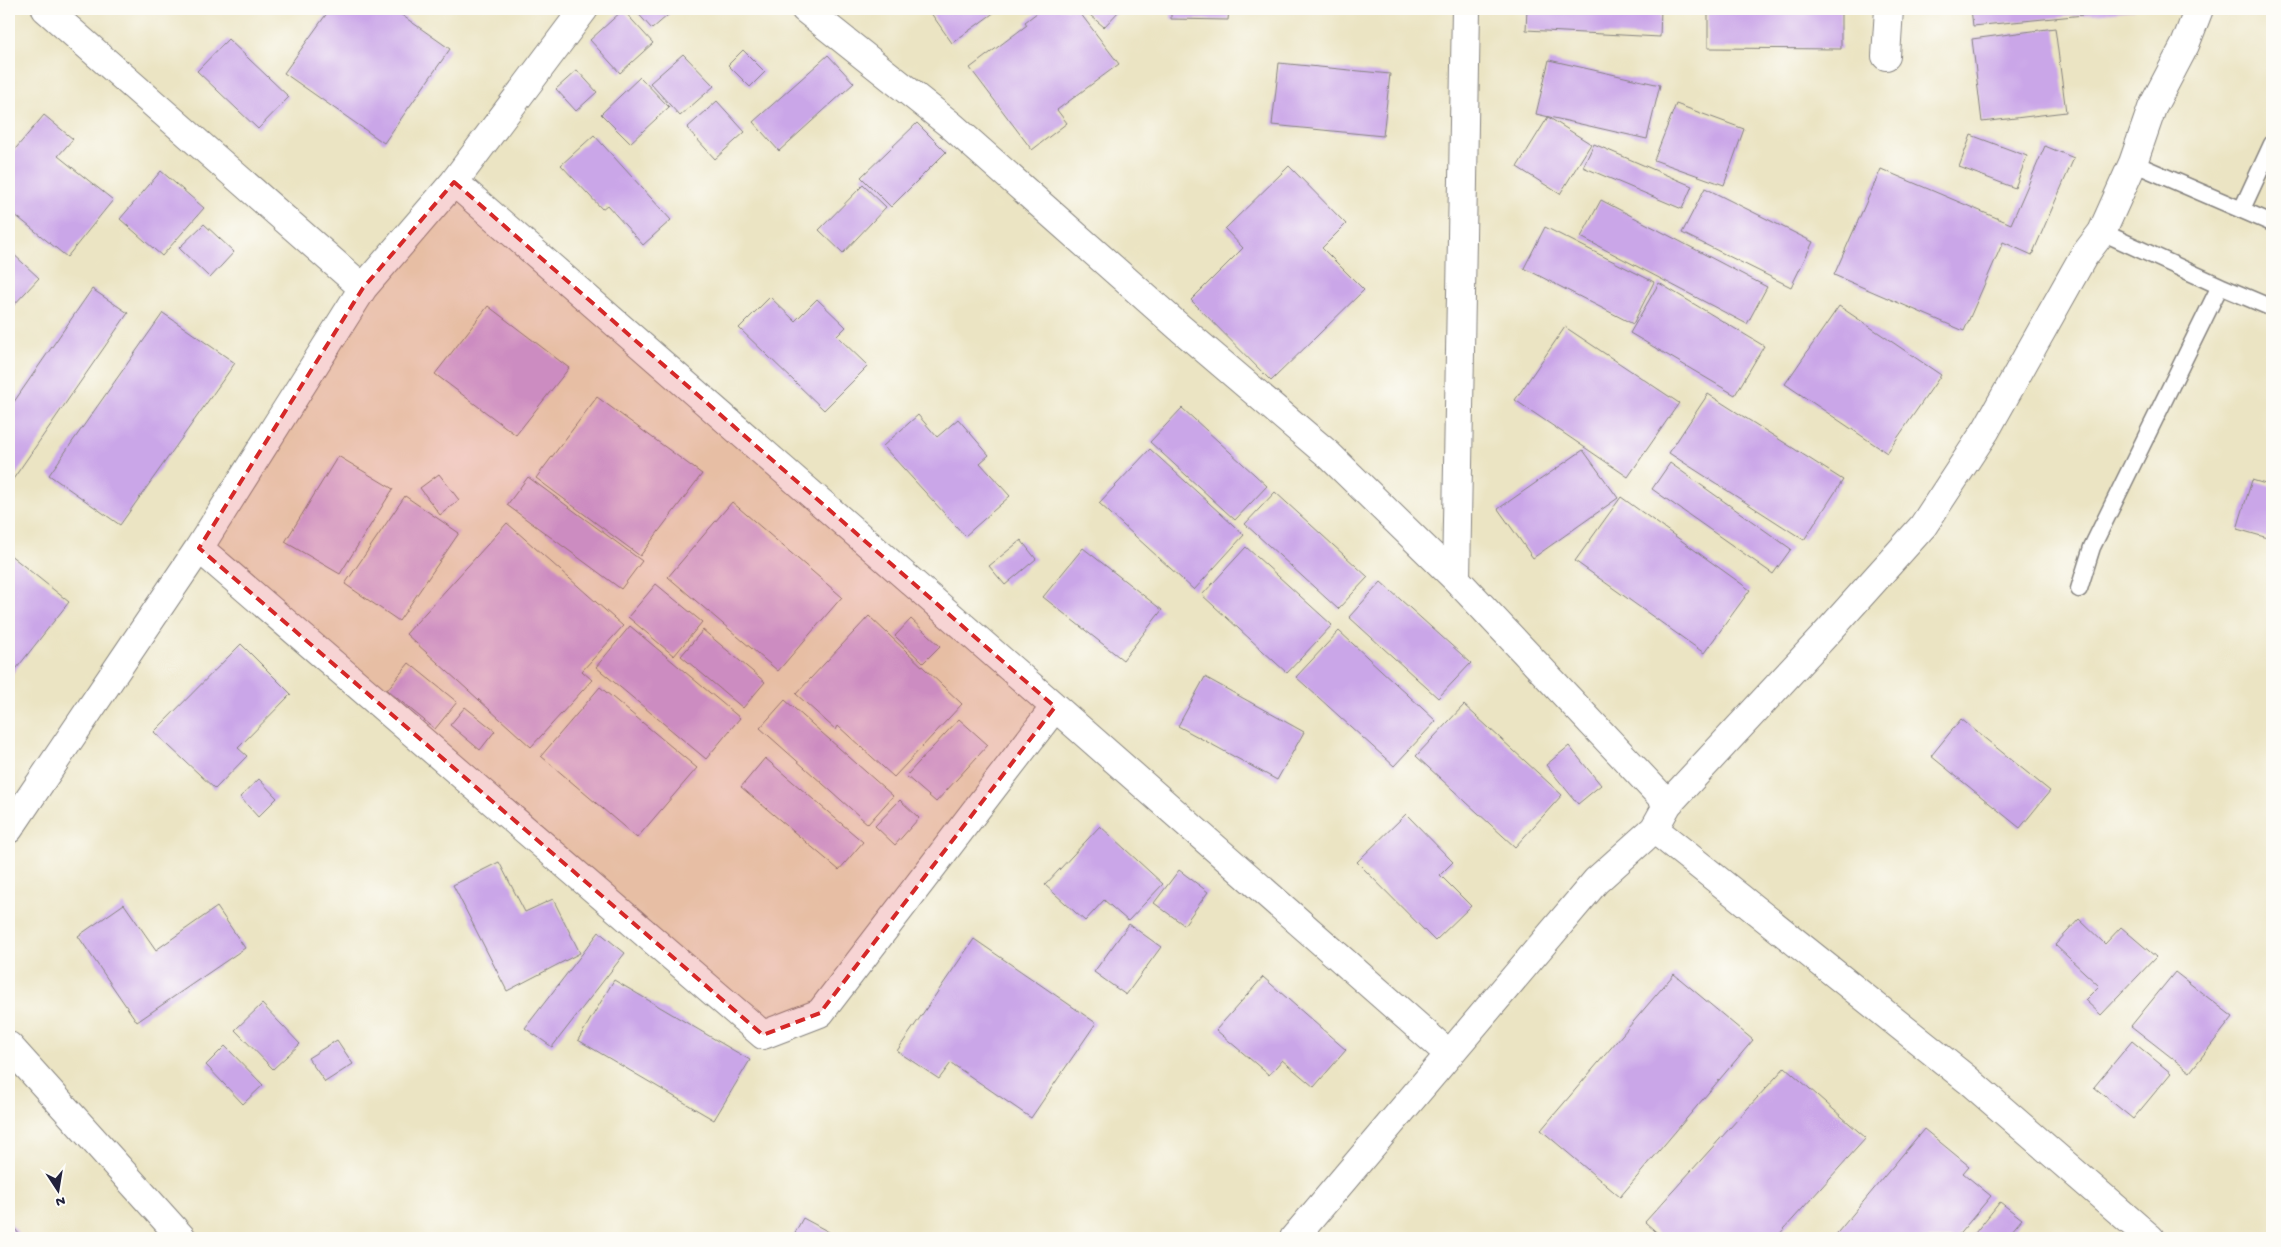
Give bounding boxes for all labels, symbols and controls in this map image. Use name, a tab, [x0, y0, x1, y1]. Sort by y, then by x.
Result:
north arrow	[32, 1164, 82, 1214]
text: N	[54, 1191, 66, 1210]

